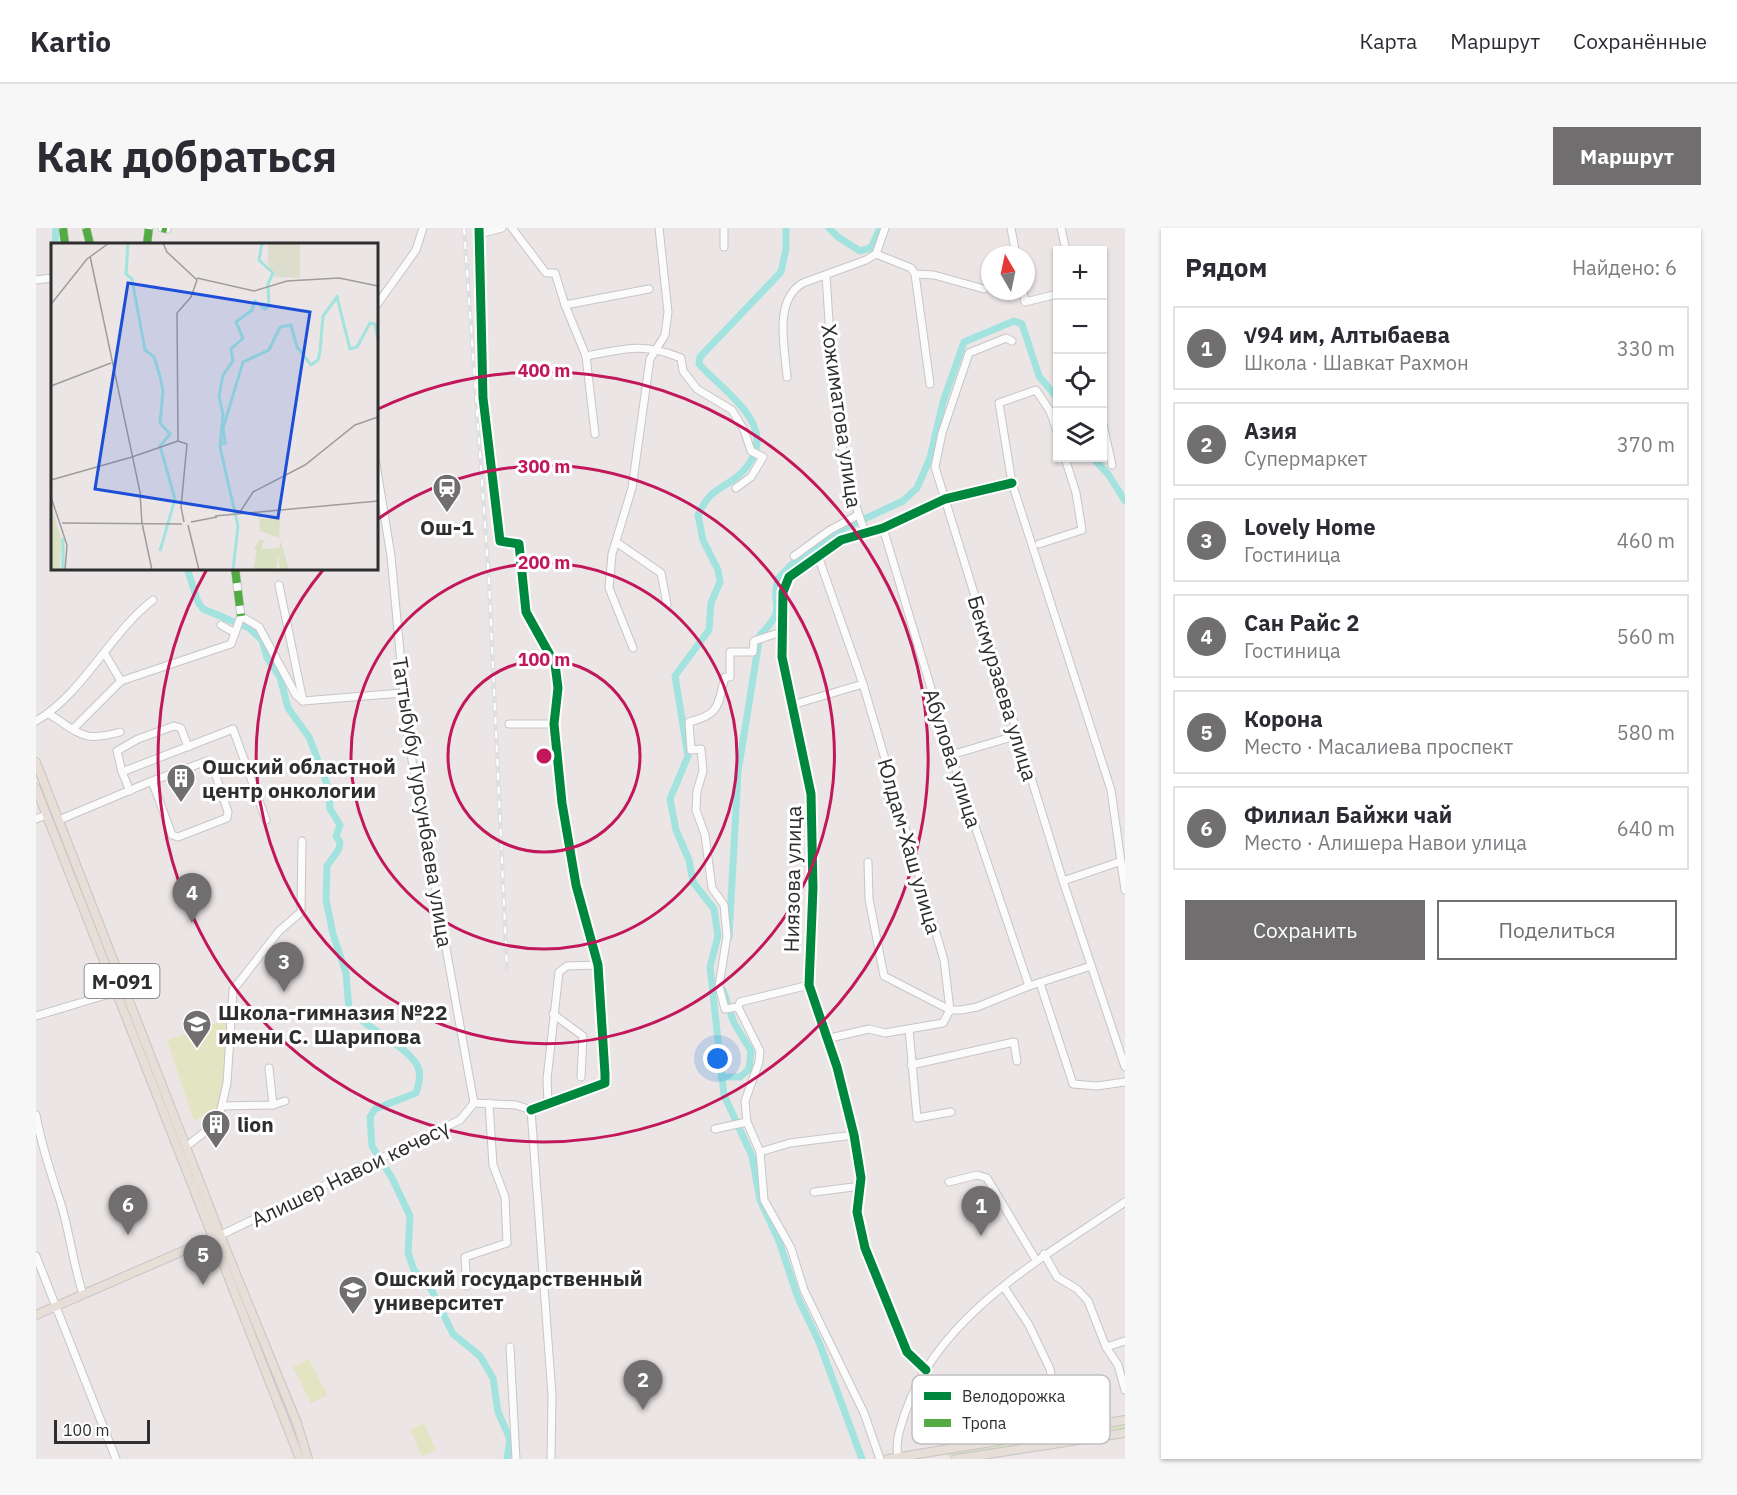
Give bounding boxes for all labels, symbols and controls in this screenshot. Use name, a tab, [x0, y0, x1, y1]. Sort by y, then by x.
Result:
text: Kartio	[30, 23, 111, 60]
text: Карта	[1359, 27, 1417, 55]
text: Маршрут	[1450, 27, 1540, 55]
text: Сохранённые	[1573, 27, 1707, 55]
button: Маршрут	[1553, 127, 1701, 185]
text: Как добраться	[36, 129, 337, 184]
inset map	[51, 243, 378, 570]
north arrow	[981, 246, 1035, 300]
map controls	[1053, 246, 1107, 462]
button: +	[1053, 246, 1107, 300]
text: Рядом	[1185, 250, 1267, 284]
text: Найдено: 6	[1572, 254, 1677, 281]
button: −	[1053, 300, 1107, 354]
text: √94 им, Алтыбаева	[1244, 320, 1450, 349]
street label: Хожиматова улица	[815, 322, 869, 510]
text: 1	[1201, 335, 1213, 362]
text: 330 m	[1617, 335, 1675, 362]
text: Школа · Шавкат Рахмон	[1244, 349, 1469, 376]
button: locate	[1053, 354, 1107, 408]
text: 400 m	[518, 359, 570, 382]
button: layers	[1053, 408, 1107, 462]
text: Азия	[1244, 416, 1297, 445]
text: 2	[1201, 431, 1213, 458]
text: 370 m	[1617, 431, 1675, 458]
text: Супермаркет	[1244, 445, 1367, 472]
text: 300 m	[518, 455, 570, 478]
station icon: Ош-1	[431, 472, 463, 514]
text: Lovely Home	[1244, 512, 1376, 541]
place label: Ош-1	[420, 513, 474, 541]
text: 3	[1201, 527, 1213, 554]
text: 460 m	[1617, 527, 1675, 554]
text: Гостиница	[1244, 541, 1341, 568]
text: 200 m	[518, 551, 570, 574]
street label: Бекмурзаева улица	[961, 592, 1045, 784]
text: Сан Райс 2	[1244, 608, 1359, 637]
text: 4	[1201, 623, 1213, 650]
text: 560 m	[1617, 623, 1675, 650]
text: Гостиница	[1244, 637, 1341, 664]
text: 100 m	[518, 648, 570, 671]
street label: Таттыбубу Турсунбаева улица	[386, 655, 460, 949]
street label: Абулова улица	[917, 685, 989, 831]
text: Корона	[1244, 704, 1323, 733]
text: 5	[1201, 719, 1213, 746]
text: 580 m	[1617, 719, 1675, 746]
text: Место · Масалиева проспект	[1244, 733, 1513, 760]
centre of rings	[534, 746, 554, 766]
place label: Ошский областной центр онкологии	[202, 752, 396, 804]
street label: Юлдам-Хаш улица	[872, 755, 948, 937]
building icon: Ошский областной центр онкологии	[165, 762, 197, 804]
text: Филиал Байжи чай	[1244, 800, 1452, 829]
street label: Ниязова улица	[777, 805, 807, 953]
text: 6	[1201, 815, 1213, 842]
text: 640 m	[1617, 815, 1675, 842]
text: Место · Алишера Навои улица	[1244, 829, 1527, 856]
pin: 4	[172, 874, 212, 923]
button: Сохранить	[1185, 900, 1425, 960]
button: Поделиться	[1437, 900, 1677, 960]
pin: 3	[264, 942, 304, 992]
road number: М-091	[84, 964, 160, 998]
place label: Школа-гимназия №22 имени С. Шарипова	[218, 998, 448, 1050]
school or university icon: Школа-гимназия №22 имени С. Шарипова	[181, 1008, 213, 1050]
your location	[703, 1044, 732, 1073]
building icon: lion	[200, 1108, 232, 1150]
place label: lion	[237, 1110, 274, 1138]
street label: Алишер Навои көчөсү	[246, 1113, 454, 1233]
pin: 6	[108, 1186, 148, 1235]
pin: 1	[962, 1186, 1000, 1236]
pin: 5	[184, 1236, 222, 1285]
place label: Ошский государственный университет	[374, 1264, 643, 1316]
school or university icon: Ошский государственный университет	[337, 1274, 369, 1316]
pin: 2	[624, 1360, 662, 1410]
legend	[912, 1375, 1110, 1444]
text: Велодорожка	[962, 1386, 1066, 1406]
text: Тропа	[962, 1413, 1007, 1433]
scale bar	[54, 1417, 150, 1444]
text: 100 m	[63, 1420, 110, 1440]

